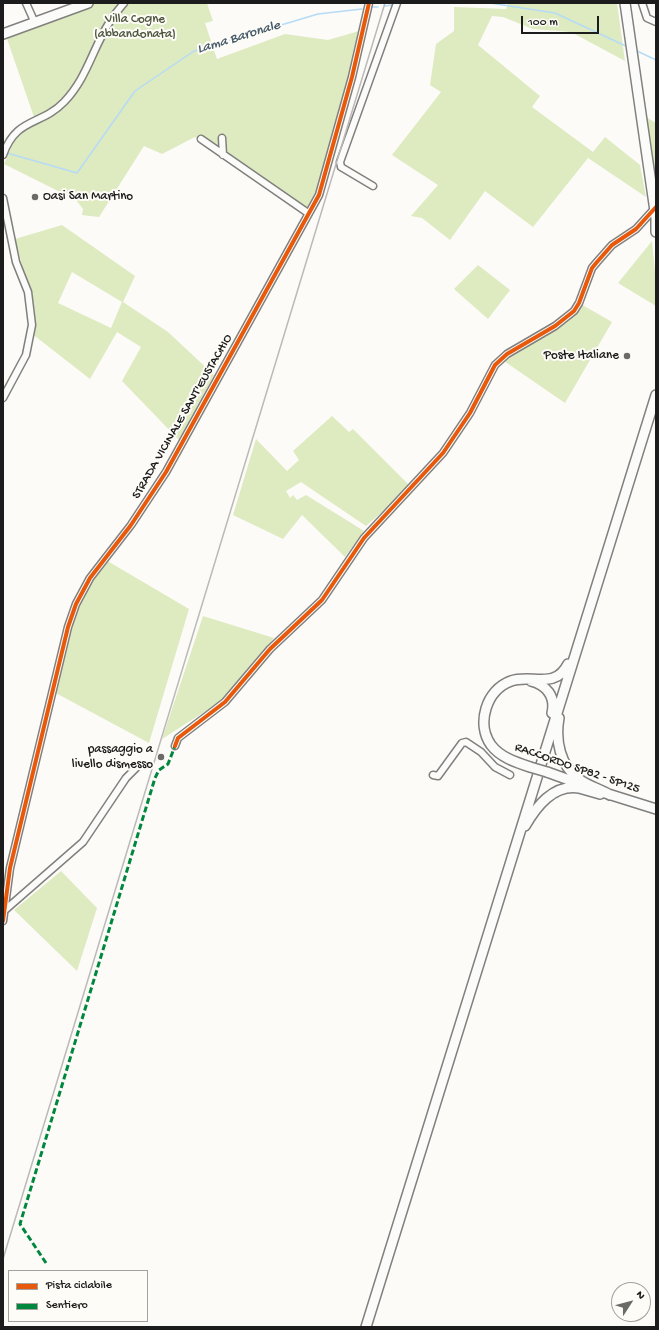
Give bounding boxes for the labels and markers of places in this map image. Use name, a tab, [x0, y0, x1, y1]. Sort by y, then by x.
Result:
place label: Oasi San Martino	[43, 189, 133, 205]
marker: Oasi San Martino	[30, 192, 40, 202]
place label: Poste Italiane	[544, 348, 619, 364]
marker: Poste Italiane	[622, 351, 632, 361]
place label: passaggio a livello dismesso	[72, 742, 153, 773]
marker: passaggio a livello dismesso	[156, 752, 166, 762]

